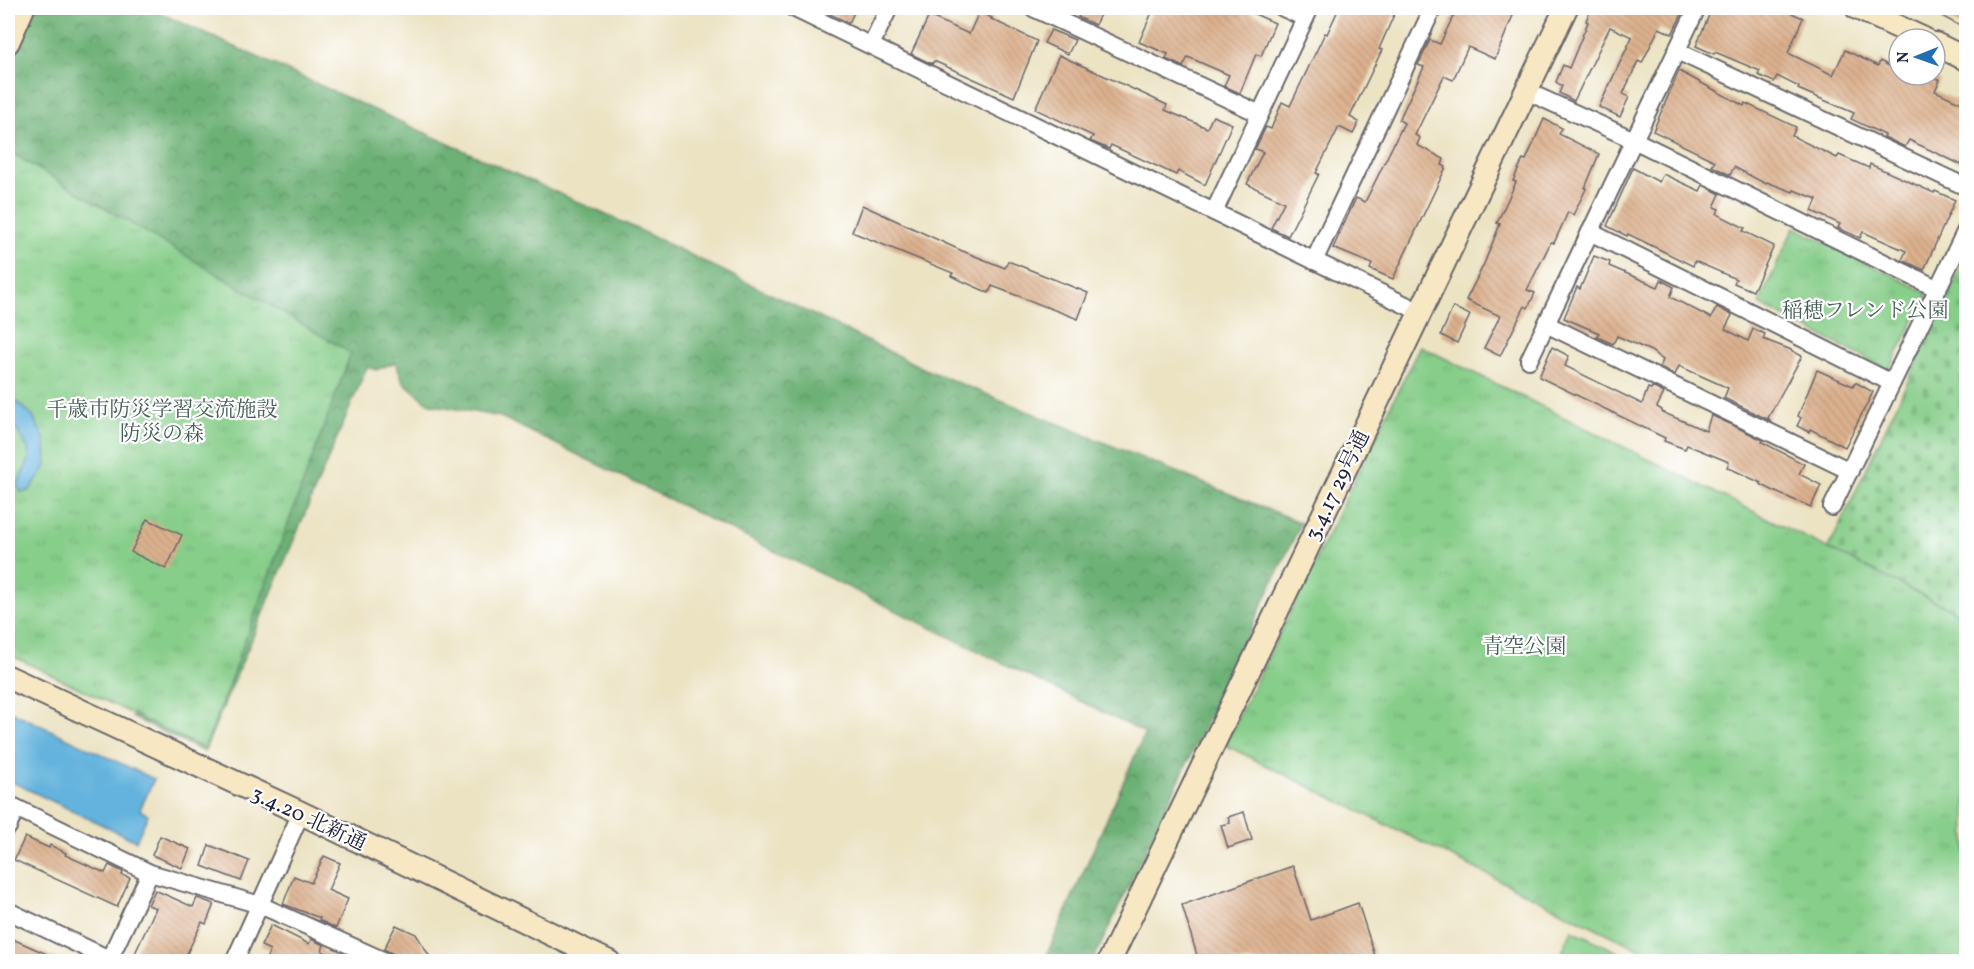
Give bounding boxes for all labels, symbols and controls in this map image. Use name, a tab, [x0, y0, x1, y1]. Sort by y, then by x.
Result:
north arrow	[1887, 27, 1947, 87]
text: N	[1893, 51, 1915, 63]
park label: 稲穂フレンド公園	[1782, 297, 1948, 326]
park label: 千歳市防災学習交流施設 防災の森	[47, 396, 278, 449]
street label: 3.4.17 29号通	[1299, 425, 1378, 546]
park label: 青空公園	[1482, 633, 1566, 662]
street label: 3.4.20 北新通	[246, 780, 371, 859]

